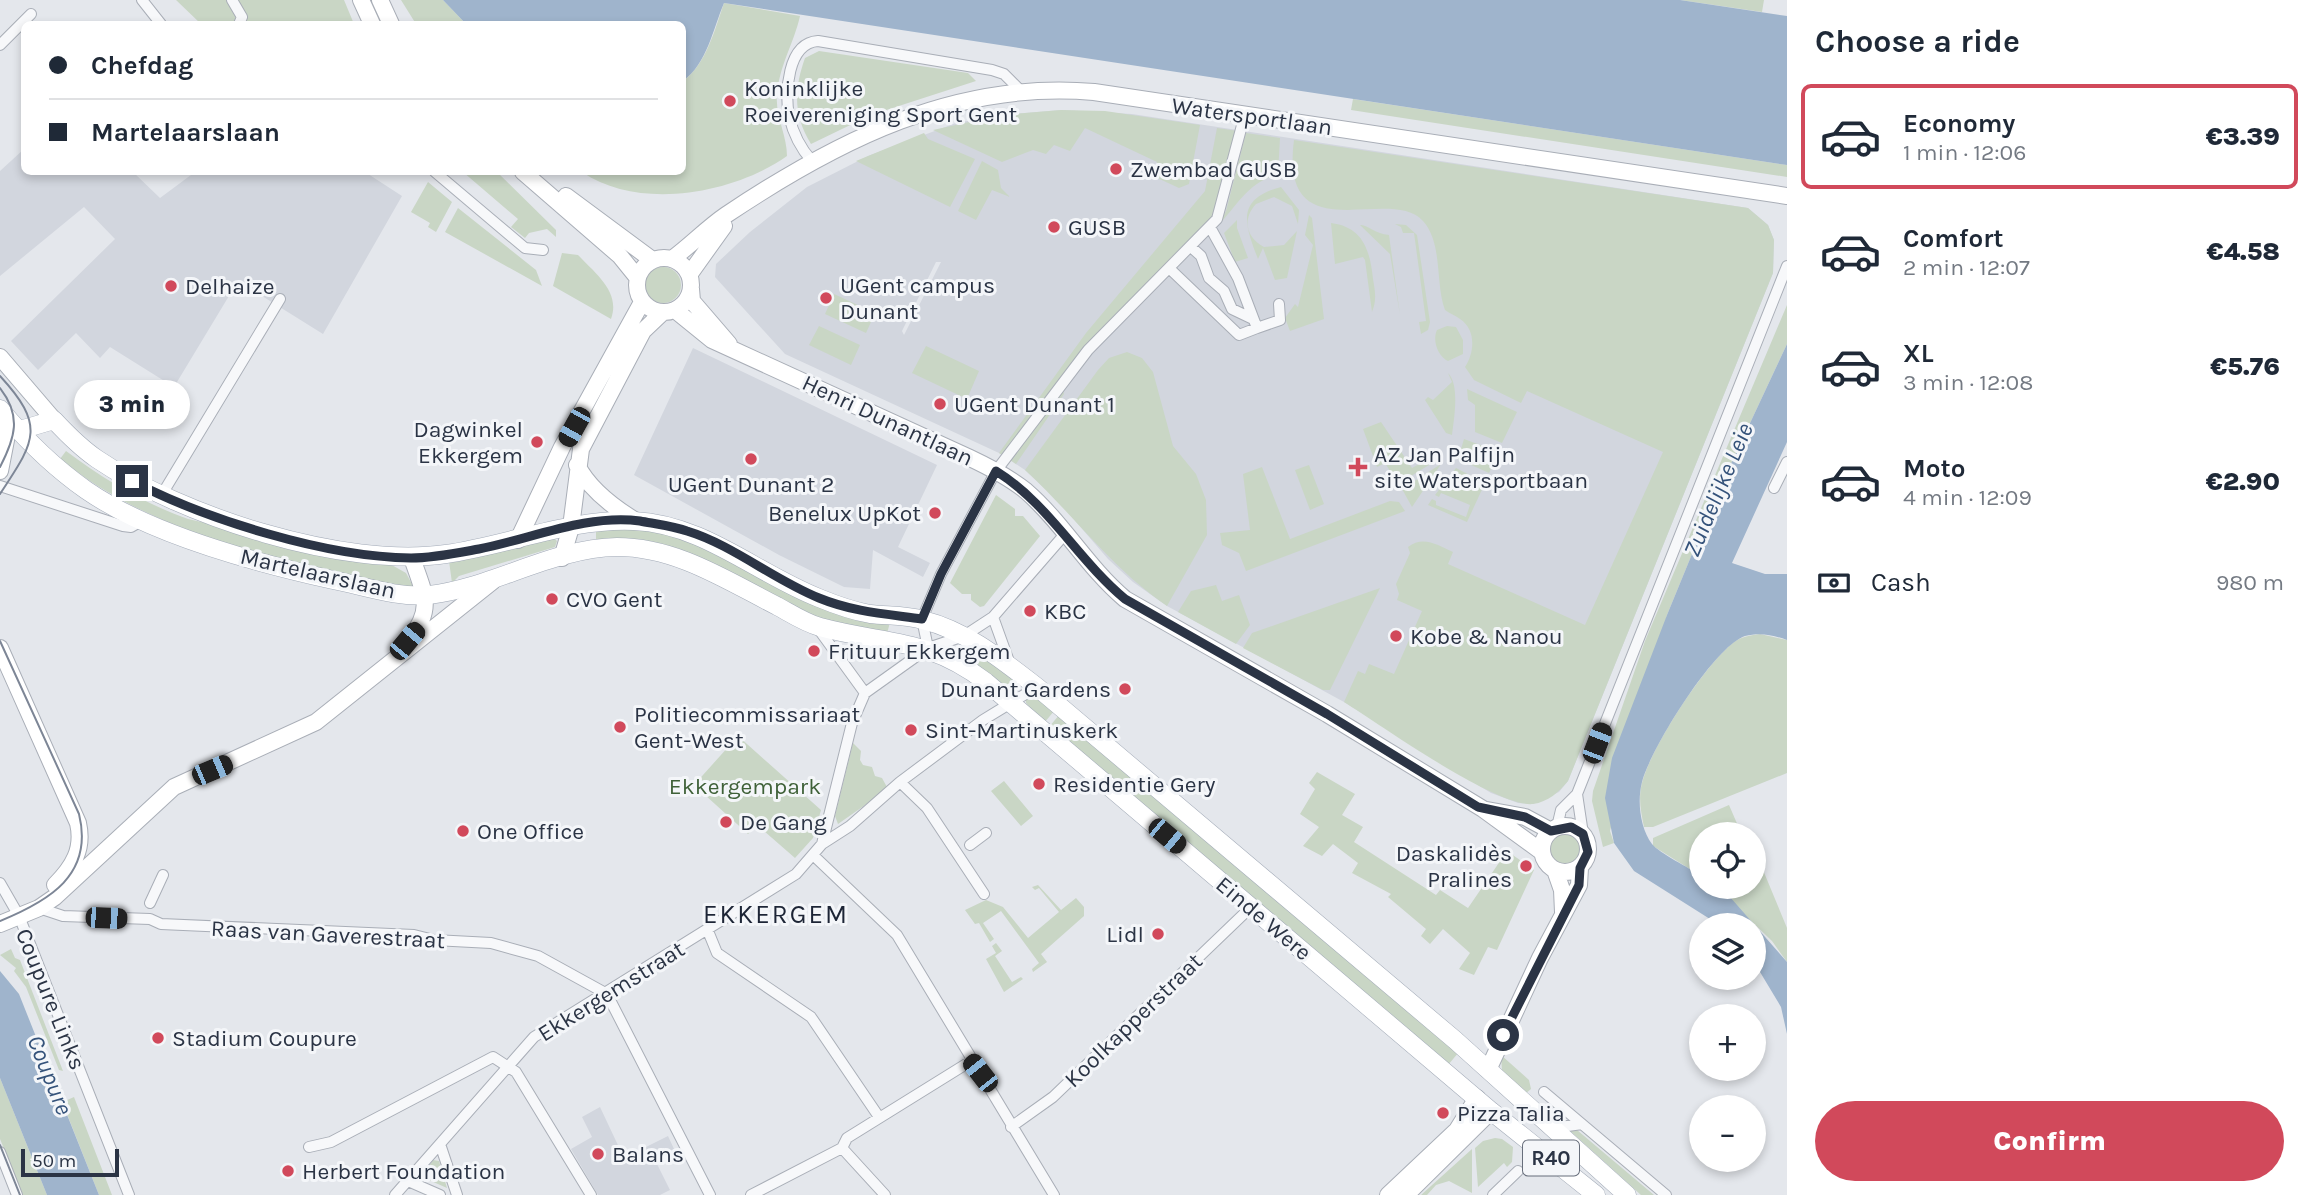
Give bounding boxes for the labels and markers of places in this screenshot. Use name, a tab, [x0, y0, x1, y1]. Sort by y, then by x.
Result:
place label: Koninklijke Roeivereniging Sport Gent	[744, 75, 1018, 128]
marker: Koninklijke Roeivereniging Sport Gent	[722, 93, 738, 109]
place label: Zwembad GUSB	[1130, 156, 1297, 183]
marker: Zwembad GUSB	[1108, 161, 1124, 177]
place label: GUSB	[1068, 214, 1126, 241]
marker: GUSB	[1046, 219, 1062, 235]
place label: UGent campus Dunant	[840, 272, 995, 325]
place label: Delhaize	[185, 273, 275, 300]
marker: Delhaize	[163, 278, 179, 294]
marker: UGent campus Dunant	[818, 290, 834, 306]
place label: UGent Dunant 1	[954, 391, 1115, 418]
marker: UGent Dunant 1	[932, 396, 948, 412]
place label: Dagwinkel Ekkergem	[414, 416, 523, 469]
marker: Dagwinkel Ekkergem	[529, 434, 545, 450]
place label: AZ Jan Palfijn site Watersportbaan	[1374, 441, 1588, 494]
marker: UGent Dunant 2	[743, 451, 759, 467]
marker: AZ Jan Palfijn site Watersportbaan	[1348, 457, 1368, 477]
place label: UGent Dunant 2	[668, 471, 834, 498]
place label: Benelux UpKot	[768, 500, 921, 527]
marker: Benelux UpKot	[927, 505, 943, 521]
place label: CVO Gent	[566, 586, 663, 613]
marker: CVO Gent	[544, 591, 560, 607]
place label: KBC	[1044, 598, 1086, 625]
marker: KBC	[1022, 603, 1038, 619]
place label: Kobe & Nanou	[1410, 623, 1563, 650]
marker: Kobe & Nanou	[1388, 628, 1404, 644]
place label: Frituur Ekkergem	[828, 638, 1010, 665]
marker: Frituur Ekkergem	[806, 643, 822, 659]
place label: Dunant Gardens	[940, 676, 1111, 703]
marker: Dunant Gardens	[1117, 681, 1133, 697]
place label: Politiecommissariaat Gent-West	[634, 701, 861, 754]
place label: Sint-Martinuskerk	[925, 717, 1118, 744]
marker: Politiecommissariaat Gent-West	[612, 719, 628, 735]
marker: Sint-Martinuskerk	[903, 722, 919, 738]
place label: Residentie Gery	[1053, 771, 1216, 798]
marker: Residentie Gery	[1031, 776, 1047, 792]
place label: De Gang	[740, 809, 827, 836]
marker: De Gang	[718, 814, 734, 830]
place label: One Office	[477, 818, 584, 845]
marker: One Office	[455, 823, 471, 839]
place label: Daskalidès Pralines	[1396, 840, 1512, 893]
marker: Daskalidès Pralines	[1518, 858, 1534, 874]
place label: Lidl	[1106, 921, 1144, 948]
marker: Lidl	[1150, 926, 1166, 942]
place label: Stadium Coupure	[172, 1025, 357, 1052]
marker: Stadium Coupure	[150, 1030, 166, 1046]
place label: Pizza Talia	[1457, 1100, 1565, 1127]
marker: Pizza Talia	[1435, 1105, 1451, 1121]
place label: Balans	[612, 1141, 684, 1168]
marker: Balans	[590, 1146, 606, 1162]
place label: Herbert Foundation	[302, 1158, 505, 1185]
marker: Herbert Foundation	[280, 1163, 296, 1179]

